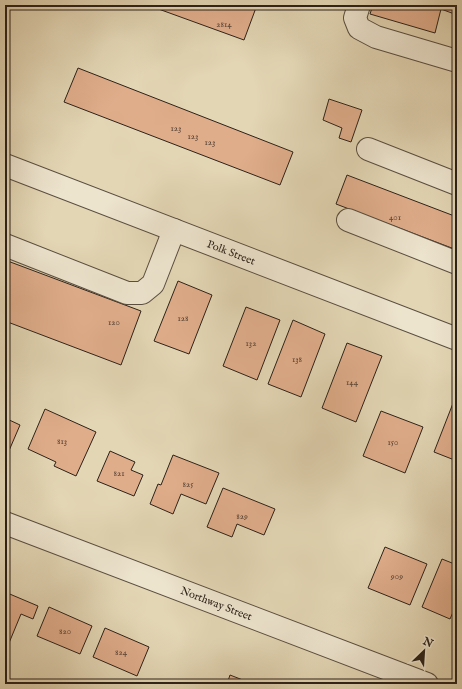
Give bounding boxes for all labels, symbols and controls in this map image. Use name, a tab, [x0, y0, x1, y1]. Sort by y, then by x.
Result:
house number: 2814	[216, 19, 232, 30]
house number: 123	[171, 123, 181, 134]
house number: 123	[188, 131, 198, 142]
house number: 123	[205, 137, 215, 148]
house number: 401	[389, 212, 401, 223]
street label: Polk Street	[205, 237, 257, 269]
house number: 128	[177, 313, 189, 324]
house number: 120	[108, 317, 120, 328]
house number: 132	[246, 338, 256, 349]
house number: 138	[292, 354, 303, 365]
house number: 144	[346, 377, 359, 388]
house number: 813	[57, 436, 67, 447]
house number: 150	[388, 437, 399, 448]
house number: 821	[113, 468, 125, 479]
house number: 825	[183, 479, 194, 490]
house number: 829	[236, 511, 248, 522]
house number: 909	[390, 571, 403, 582]
street label: Northway Street	[178, 584, 254, 624]
house number: 820	[59, 626, 71, 637]
north arrow	[404, 631, 444, 671]
text: N	[420, 634, 436, 651]
house number: 824	[115, 647, 128, 658]

